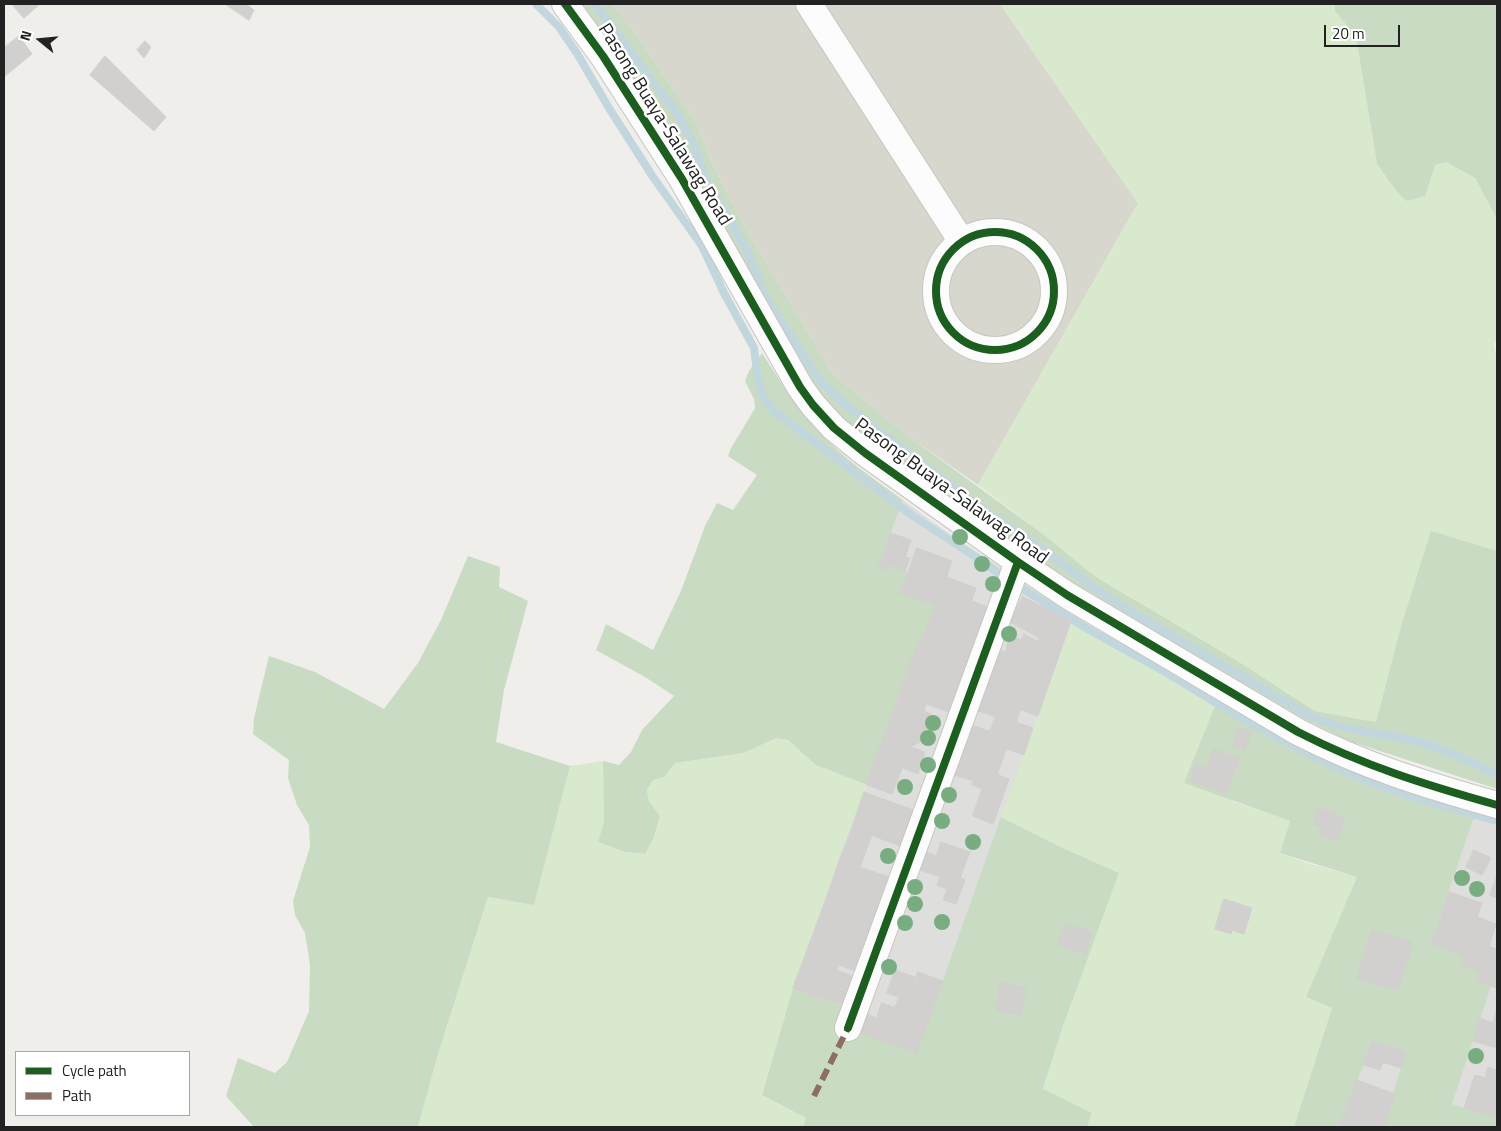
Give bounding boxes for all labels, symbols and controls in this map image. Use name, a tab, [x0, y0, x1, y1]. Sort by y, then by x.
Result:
north arrow	[15, 15, 65, 65]
scale bar	[1326, 15, 1402, 47]
street label: Pasong Buaya-Salawag Road	[592, 20, 736, 230]
text: 20 m	[1332, 22, 1365, 45]
text: N	[14, 28, 37, 43]
street label: Pasong Buaya-Salawag Road	[850, 414, 1052, 570]
legend	[15, 1051, 190, 1116]
text: Cycle path	[62, 1059, 127, 1082]
text: Path	[62, 1084, 92, 1107]

